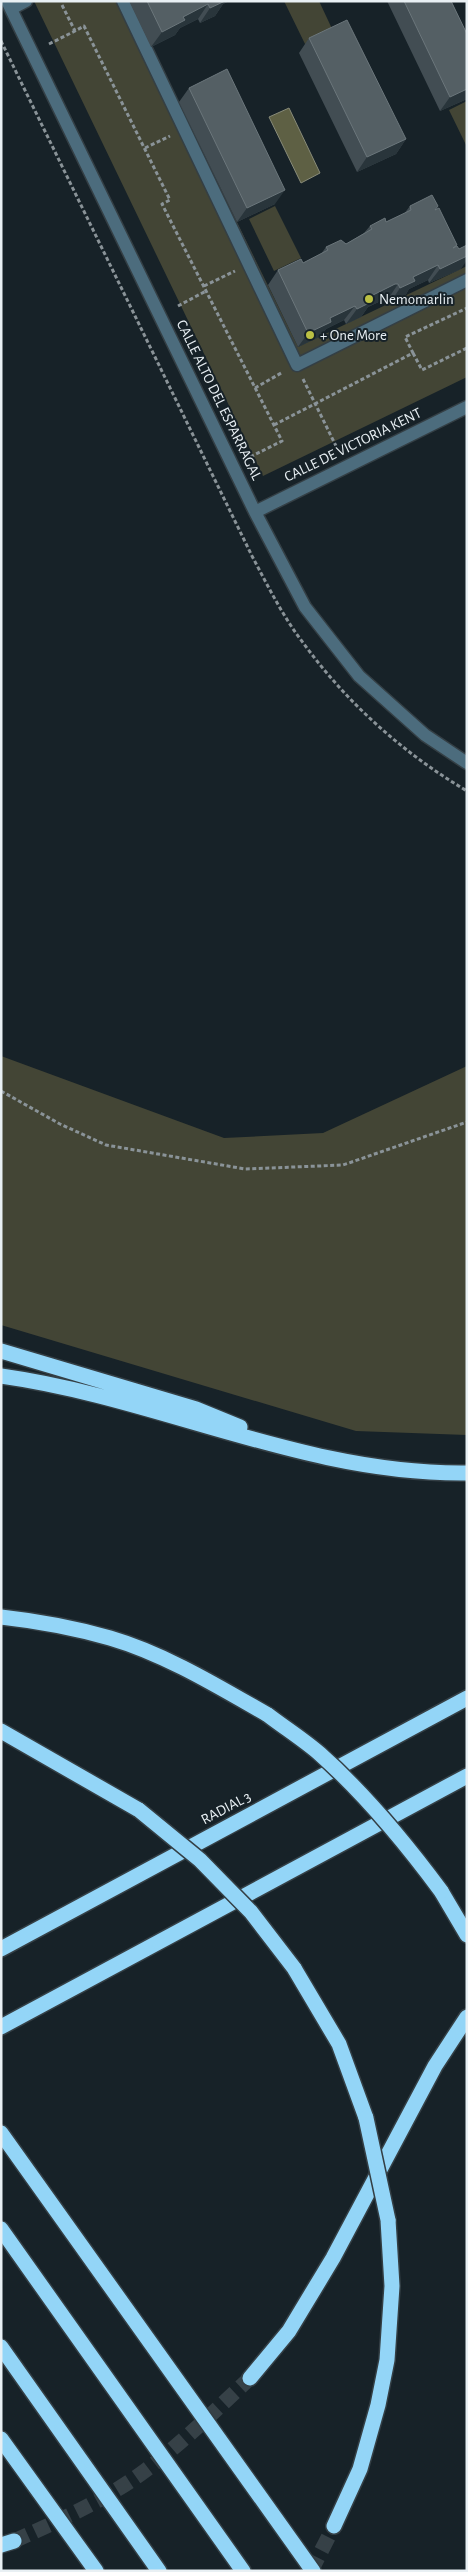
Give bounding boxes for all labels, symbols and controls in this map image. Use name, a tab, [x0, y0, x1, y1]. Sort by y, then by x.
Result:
place label: Nemomarlin	[379, 292, 454, 307]
marker: Nemomarlin	[363, 293, 375, 305]
street label: CALLE ALTO DEL ESPARRAGAL	[174, 317, 265, 483]
place label: + One More	[320, 328, 387, 343]
marker: + One More	[304, 329, 316, 341]
street label: CALLE DE VICTORIA KENT	[282, 405, 425, 485]
street label: RADIAL 3	[199, 1789, 253, 1827]

